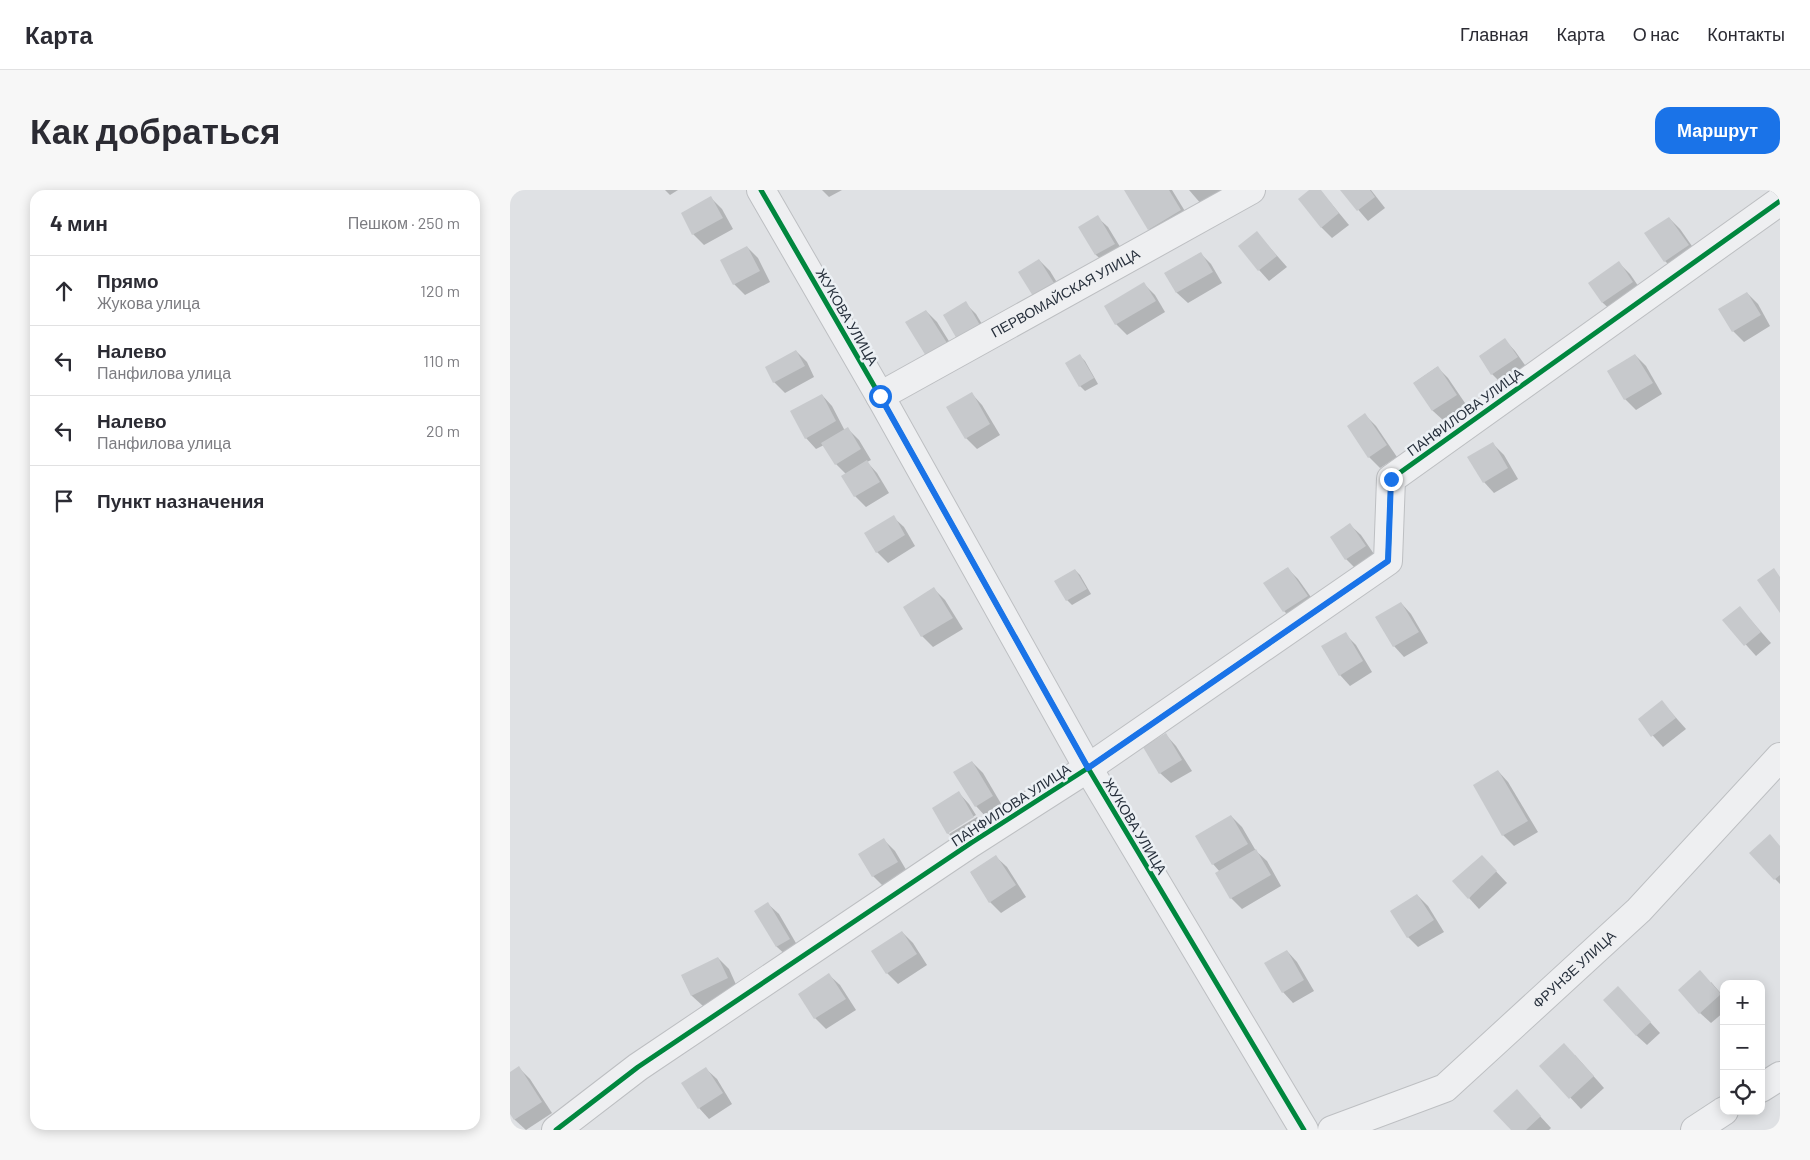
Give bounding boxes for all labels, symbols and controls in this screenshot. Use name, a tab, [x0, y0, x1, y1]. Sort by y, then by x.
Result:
text: Карта	[25, 20, 93, 49]
text: Главная	[1460, 23, 1529, 45]
text: Карта	[1557, 23, 1605, 45]
text: О нас	[1633, 23, 1679, 45]
text: Контакты	[1707, 23, 1785, 45]
button: Маршрут	[1655, 107, 1780, 154]
text: Как добраться	[30, 109, 280, 151]
text: 4 мин	[50, 210, 108, 235]
text: Пешком · 250 m	[348, 213, 460, 232]
street label: ПЕРВОМАЙСКАЯ УЛИЦА	[988, 244, 1143, 341]
street label: ЖУКОВА УЛИЦА	[813, 265, 882, 369]
text: Прямо	[97, 269, 159, 292]
icon: ahead	[50, 277, 78, 305]
text: 120 m	[420, 281, 460, 300]
text: Жукова улица	[97, 293, 200, 312]
text: Налево	[97, 339, 167, 362]
icon: left	[50, 347, 78, 375]
text: 110 m	[423, 351, 460, 370]
text: Панфилова улица	[97, 363, 231, 382]
street label: ПАНФИЛОВА УЛИЦА	[1404, 364, 1526, 459]
route start	[869, 385, 892, 408]
text: Налево	[97, 409, 167, 432]
icon: left	[50, 417, 78, 445]
text: 20 m	[426, 421, 460, 440]
text: Панфилова улица	[97, 433, 231, 452]
route end	[1380, 468, 1403, 491]
icon: arrive	[50, 487, 78, 515]
text: Пункт назначения	[97, 489, 264, 512]
street label: ПАНФИЛОВА УЛИЦА	[948, 759, 1074, 849]
street label: ЖУКОВА УЛИЦА	[1100, 774, 1171, 878]
street label: ФРУНЗЕ УЛИЦА	[1529, 926, 1619, 1011]
map controls	[1720, 980, 1765, 1115]
button: +	[1720, 980, 1765, 1025]
button: −	[1720, 1025, 1765, 1070]
button: locate	[1720, 1070, 1765, 1115]

